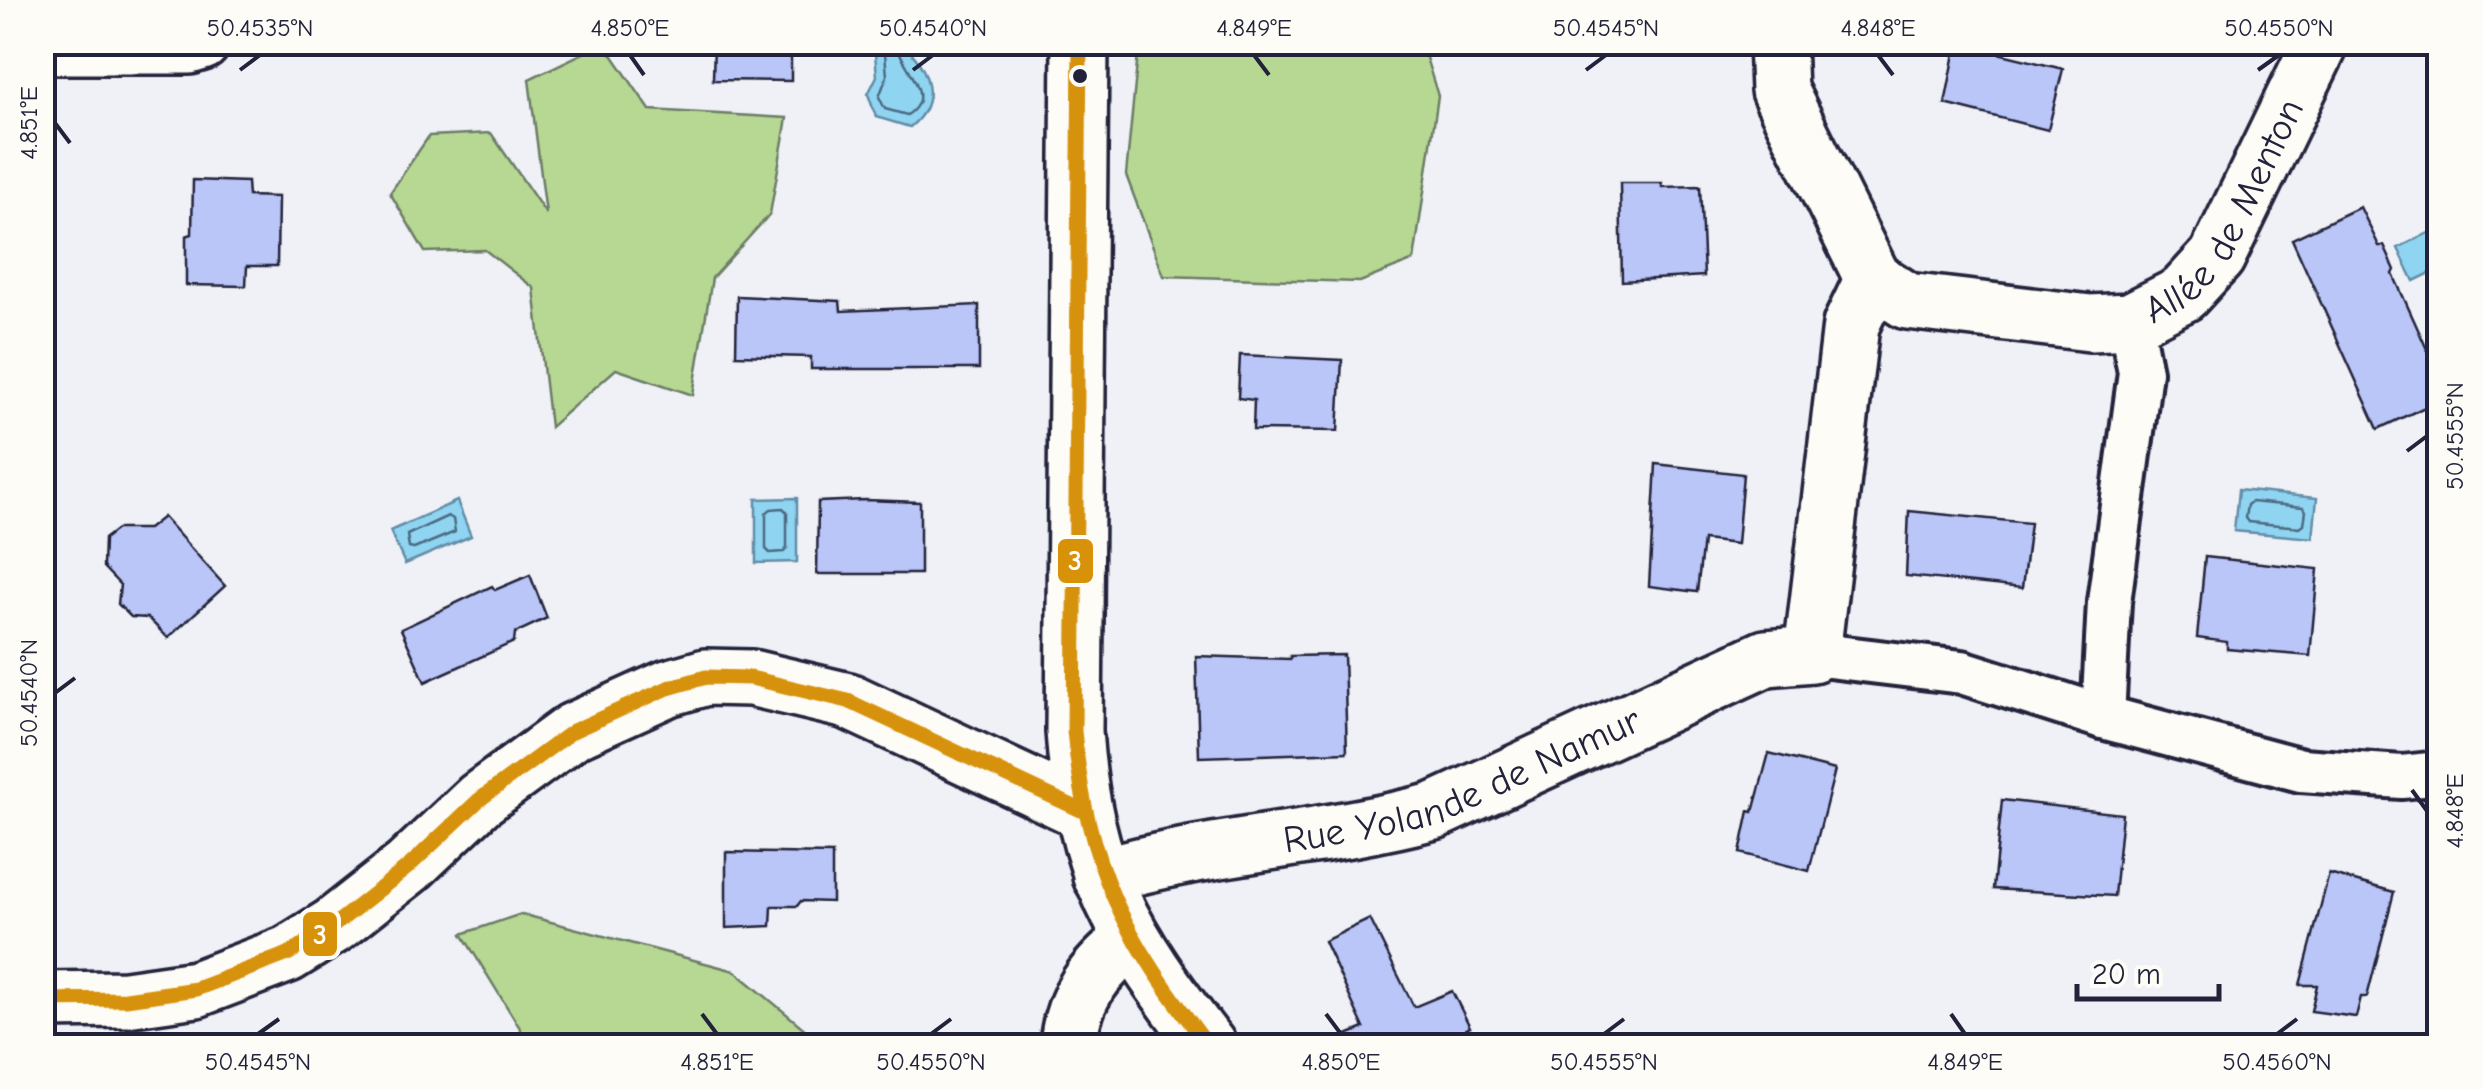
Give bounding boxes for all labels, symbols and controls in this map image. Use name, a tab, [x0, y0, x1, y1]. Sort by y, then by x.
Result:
text: 50.4535°N	[206, 13, 314, 42]
text: 4.850°E	[591, 13, 669, 42]
text: 50.4540°N	[879, 13, 987, 42]
text: 4.849°E	[1216, 13, 1292, 42]
text: 50.4545°N	[1553, 13, 1659, 42]
text: 4.848°E	[1840, 13, 1916, 42]
text: 50.4550°N	[2224, 13, 2334, 42]
unlabelled marker	[1070, 66, 1090, 86]
text: 4.851°E	[14, 86, 43, 160]
street label: Allée de Menton	[2137, 92, 2313, 333]
text: 50.4555°N	[2440, 382, 2469, 490]
line badge: 3	[1056, 537, 1095, 585]
text: 3	[1068, 545, 1082, 577]
text: 50.4540°N	[14, 639, 43, 747]
street label: Rue Yolande de Namur	[1280, 698, 1647, 863]
text: 4.848°E	[2440, 773, 2469, 849]
line badge: 3	[301, 910, 339, 958]
text: 3	[313, 919, 327, 951]
scale bar	[2077, 939, 2220, 1001]
text: 20 m	[2092, 957, 2161, 992]
text: 50.4545°N	[205, 1047, 311, 1076]
text: 4.851°E	[680, 1047, 754, 1076]
text: 50.4550°N	[876, 1047, 986, 1076]
text: 4.850°E	[1302, 1047, 1380, 1076]
text: 50.4555°N	[1550, 1047, 1658, 1076]
text: 4.849°E	[1927, 1047, 2003, 1076]
text: 50.4560°N	[2222, 1047, 2332, 1076]

